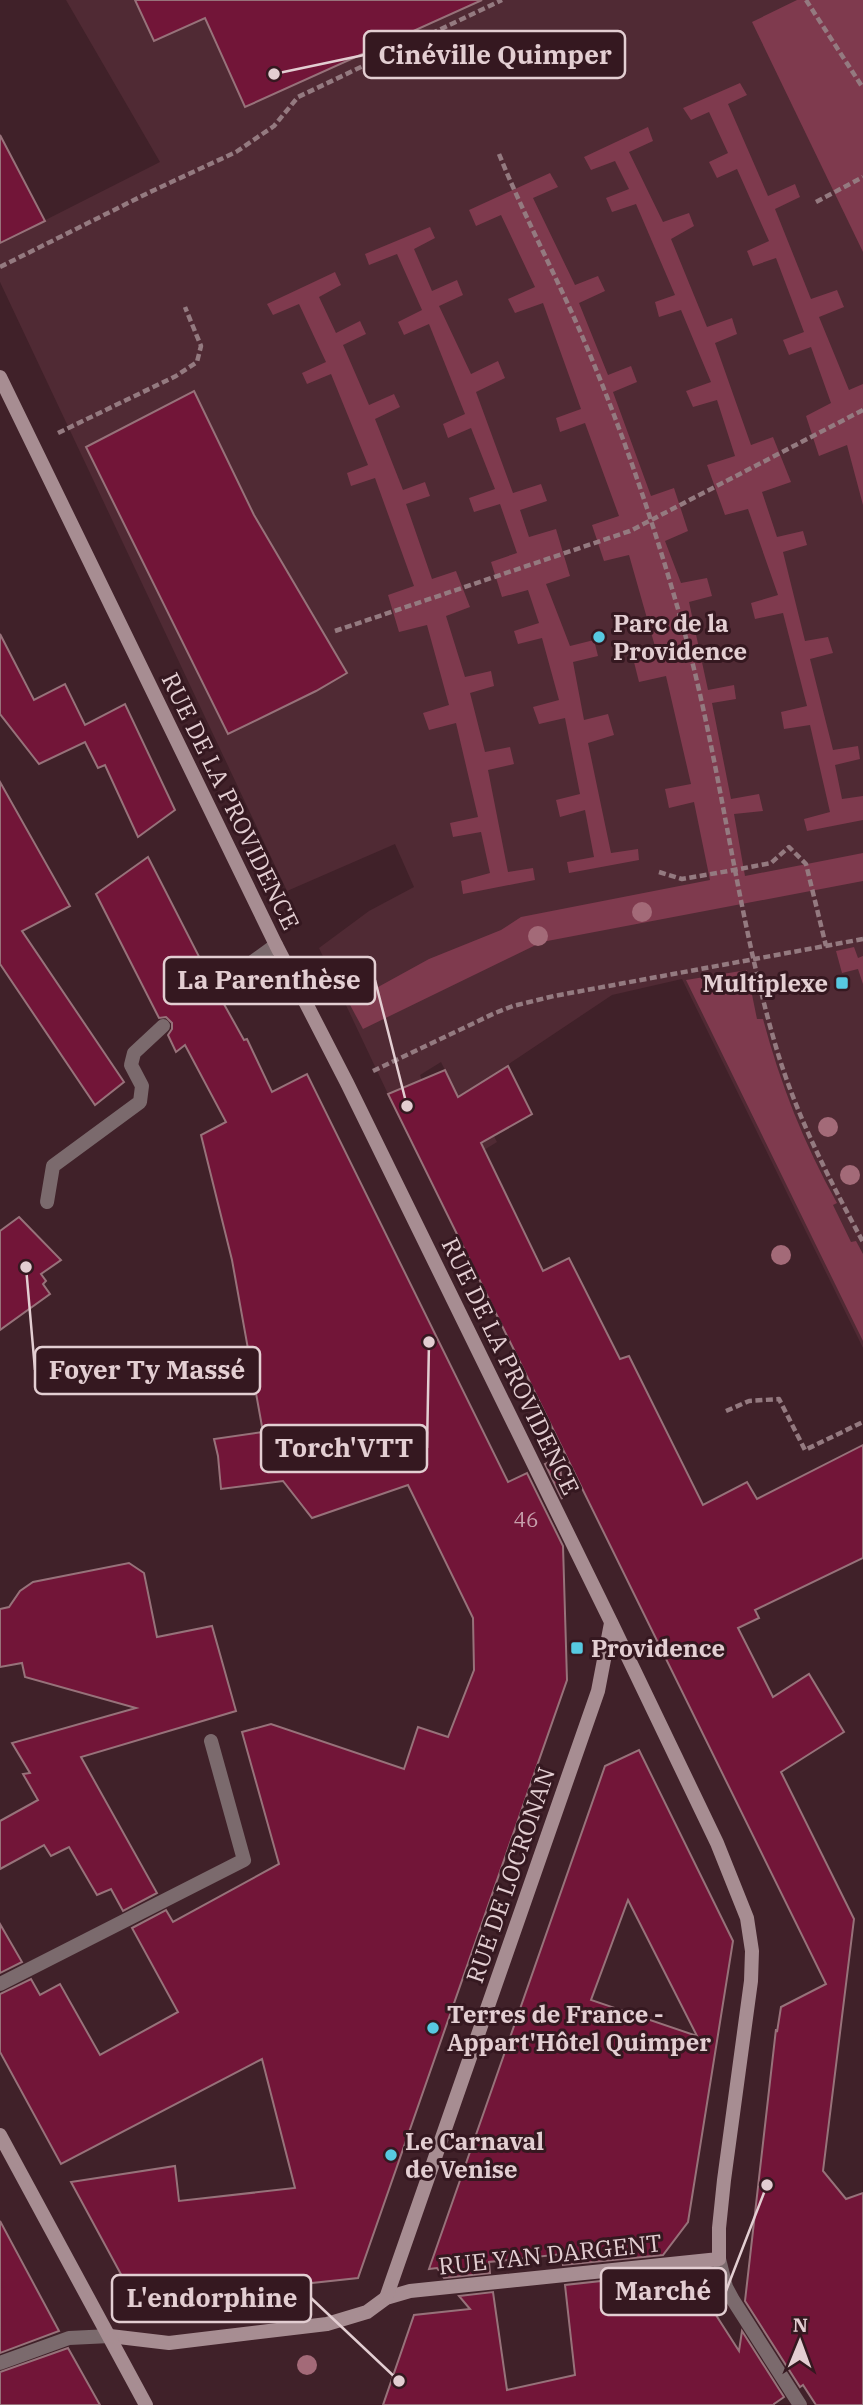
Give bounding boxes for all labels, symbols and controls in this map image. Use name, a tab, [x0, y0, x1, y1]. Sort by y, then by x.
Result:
callout: Cinéville Quimper	[364, 31, 625, 78]
text: Cinéville Quimper	[378, 37, 612, 71]
place label: Parc de la Providence	[613, 607, 747, 667]
marker: Parc de la Providence	[591, 629, 607, 645]
street label: RUE DE LA PROVIDENCE	[155, 667, 307, 935]
callout: La Parenthèse	[164, 957, 375, 1004]
text: La Parenthèse	[177, 962, 361, 996]
place label: Multiplexe	[702, 967, 828, 999]
marker: Multiplexe	[834, 975, 850, 991]
street label: RUE DE LA PROVIDENCE	[435, 1232, 587, 1500]
callout: Foyer Ty Massé	[35, 1347, 260, 1394]
text: Foyer Ty Massé	[49, 1352, 245, 1386]
callout: Torch'VTT	[261, 1425, 427, 1472]
text: Torch'VTT	[275, 1430, 413, 1464]
house number: 46	[513, 1505, 539, 1533]
place label: Providence	[591, 1632, 725, 1664]
marker: Providence	[569, 1640, 585, 1656]
street label: RUE DE LOCRONAN	[458, 1763, 562, 1987]
place label: Terres de France - Appart'Hôtel Quimper	[447, 1998, 711, 2058]
marker: Terres de France - Appart'Hôtel Quimper	[425, 2020, 441, 2036]
place label: Le Carnaval de Venise	[405, 2125, 544, 2185]
marker: Le Carnaval de Venise	[383, 2147, 399, 2163]
street label: RUE YAN DARGENT	[437, 2226, 663, 2282]
callout: Marché	[601, 2268, 726, 2315]
text: Marché	[615, 2273, 711, 2307]
callout: L'endorphine	[112, 2275, 311, 2322]
text: L'endorphine	[126, 2280, 298, 2314]
north arrow	[765, 2307, 835, 2377]
text: N	[793, 2313, 808, 2337]

